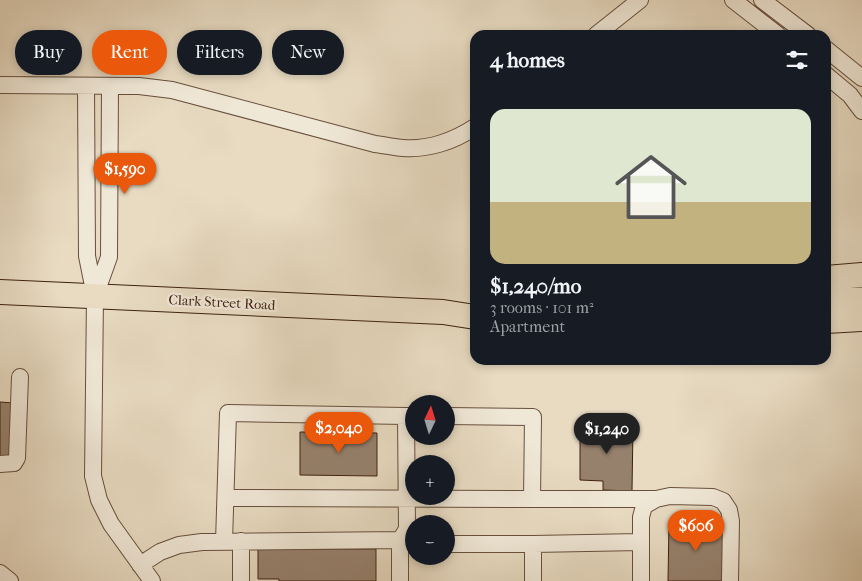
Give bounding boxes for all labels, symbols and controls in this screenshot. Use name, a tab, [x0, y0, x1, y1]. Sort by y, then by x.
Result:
chip: Buy	[15, 30, 82, 75]
chip: Rent	[92, 30, 167, 75]
chip: Filters	[177, 30, 262, 75]
chip: New	[272, 30, 344, 75]
icon: filters	[783, 46, 811, 74]
text: 4 homes	[490, 48, 565, 72]
icon: home	[606, 142, 696, 232]
pin: $1,590	[84, 152, 166, 195]
text: $1,590	[104, 159, 146, 178]
text: $1,240/mo	[490, 274, 581, 298]
street label: Clark Street Road	[168, 291, 276, 314]
text: 3 rooms · 101 m²	[490, 298, 593, 317]
text: Apartment	[490, 317, 565, 336]
north arrow	[405, 395, 455, 445]
map controls	[405, 395, 455, 565]
pin: $2,040	[298, 412, 380, 454]
pin: $1,240	[566, 412, 648, 455]
text: $2,040	[315, 418, 363, 437]
text: $1,240	[585, 419, 629, 438]
button: +	[405, 455, 455, 505]
pin: $606	[666, 510, 726, 552]
button: −	[405, 515, 455, 565]
text: $606	[679, 516, 713, 535]

